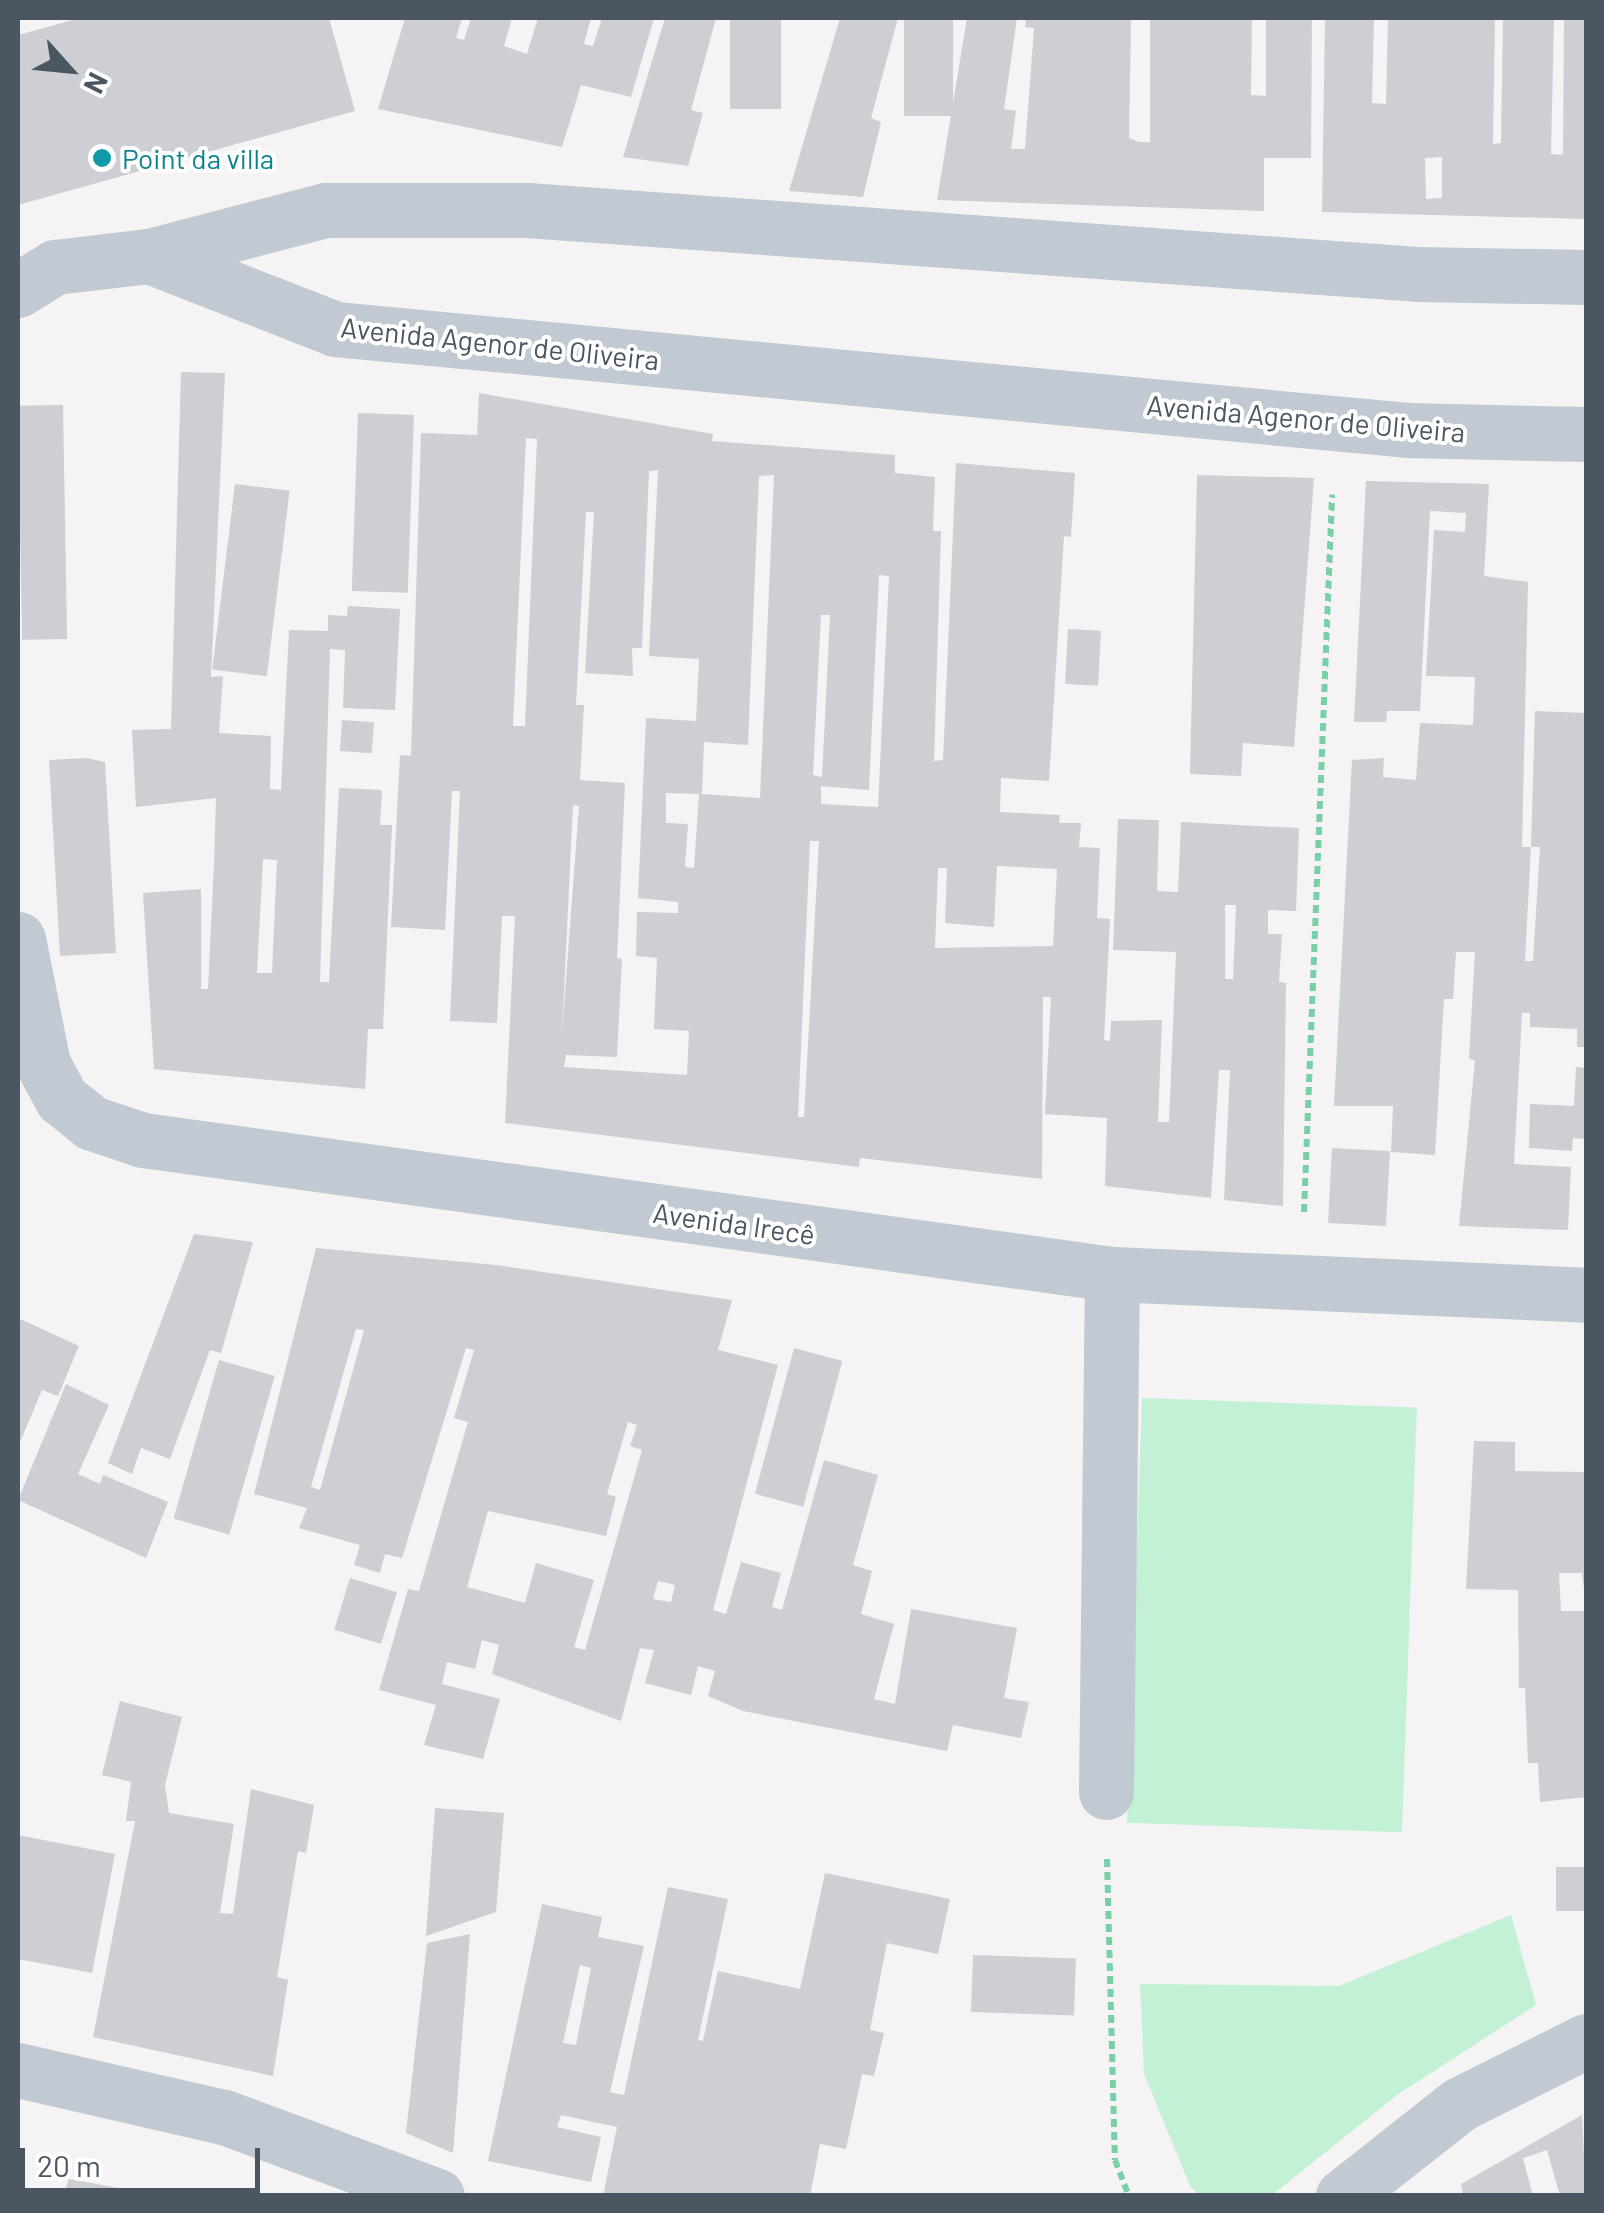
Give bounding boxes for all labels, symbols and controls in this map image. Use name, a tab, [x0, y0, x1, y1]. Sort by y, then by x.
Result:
north arrow	[20, 20, 120, 120]
text: N	[77, 68, 116, 100]
place label: Point da villa	[122, 141, 274, 175]
marker: Point da villa	[91, 147, 113, 169]
street label: Avenida Agenor de Oliveira	[339, 310, 661, 376]
street label: Avenida Agenor de Oliveira	[1145, 387, 1467, 449]
street label: Avenida Irecê	[651, 1195, 817, 1251]
scale bar	[25, 2128, 265, 2190]
text: 20 m	[37, 2147, 101, 2183]

